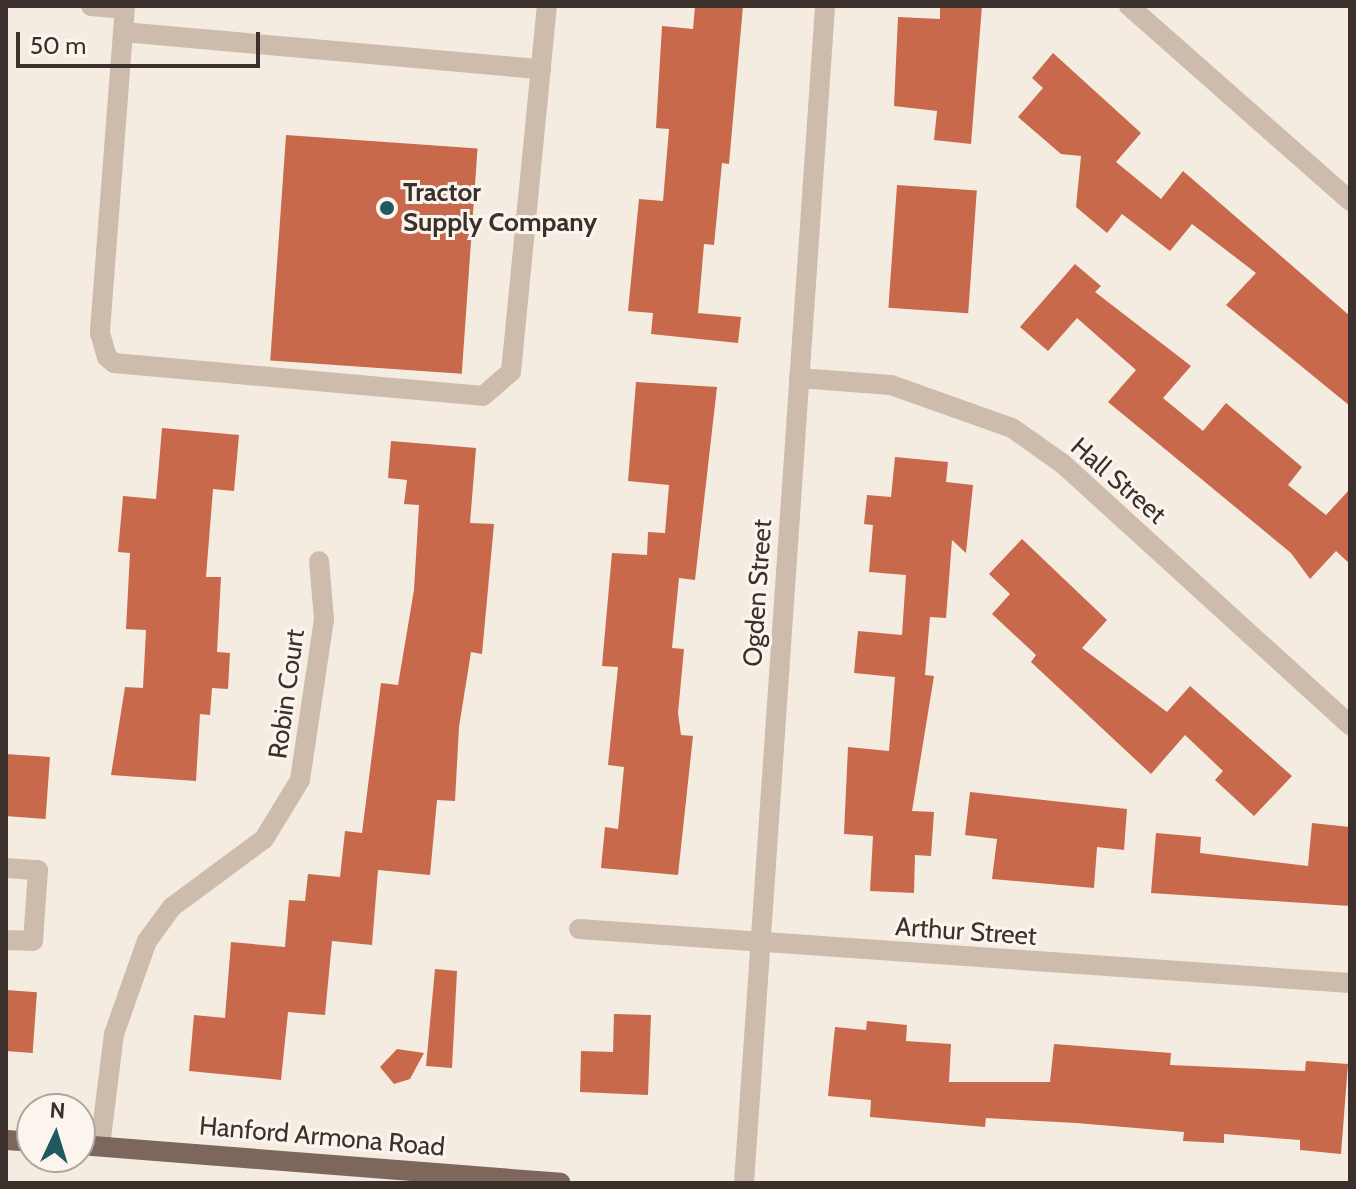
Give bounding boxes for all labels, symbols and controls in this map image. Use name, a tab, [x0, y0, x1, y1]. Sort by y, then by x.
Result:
scale bar	[20, 16, 264, 66]
text: 50 m	[30, 31, 86, 60]
place label: Tractor Supply Company	[403, 177, 597, 238]
marker: Tractor Supply Company	[378, 199, 396, 217]
street label: Hall Street	[1064, 431, 1172, 531]
street label: Ogden Street	[737, 518, 779, 668]
street label: Robin Court	[262, 627, 312, 761]
street label: Arthur Street	[894, 911, 1038, 953]
north arrow	[16, 1093, 96, 1173]
text: N	[49, 1097, 66, 1125]
street label: Hanford Armona Road	[198, 1111, 446, 1163]

